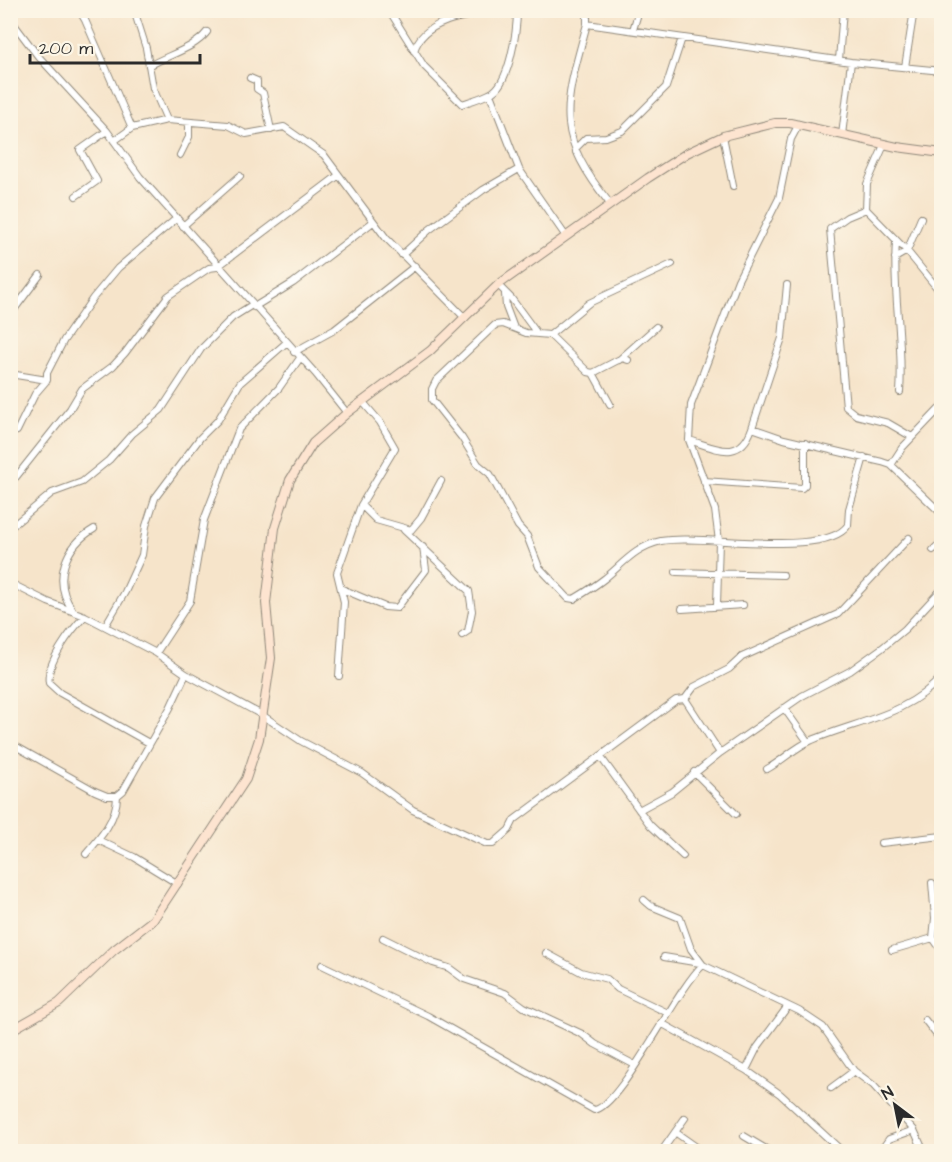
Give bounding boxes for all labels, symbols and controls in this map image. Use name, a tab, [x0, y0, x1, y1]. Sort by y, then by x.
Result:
scale bar	[30, 27, 200, 65]
text: 200 m	[39, 36, 93, 61]
north arrow	[865, 1075, 925, 1135]
text: N	[877, 1081, 898, 1105]

